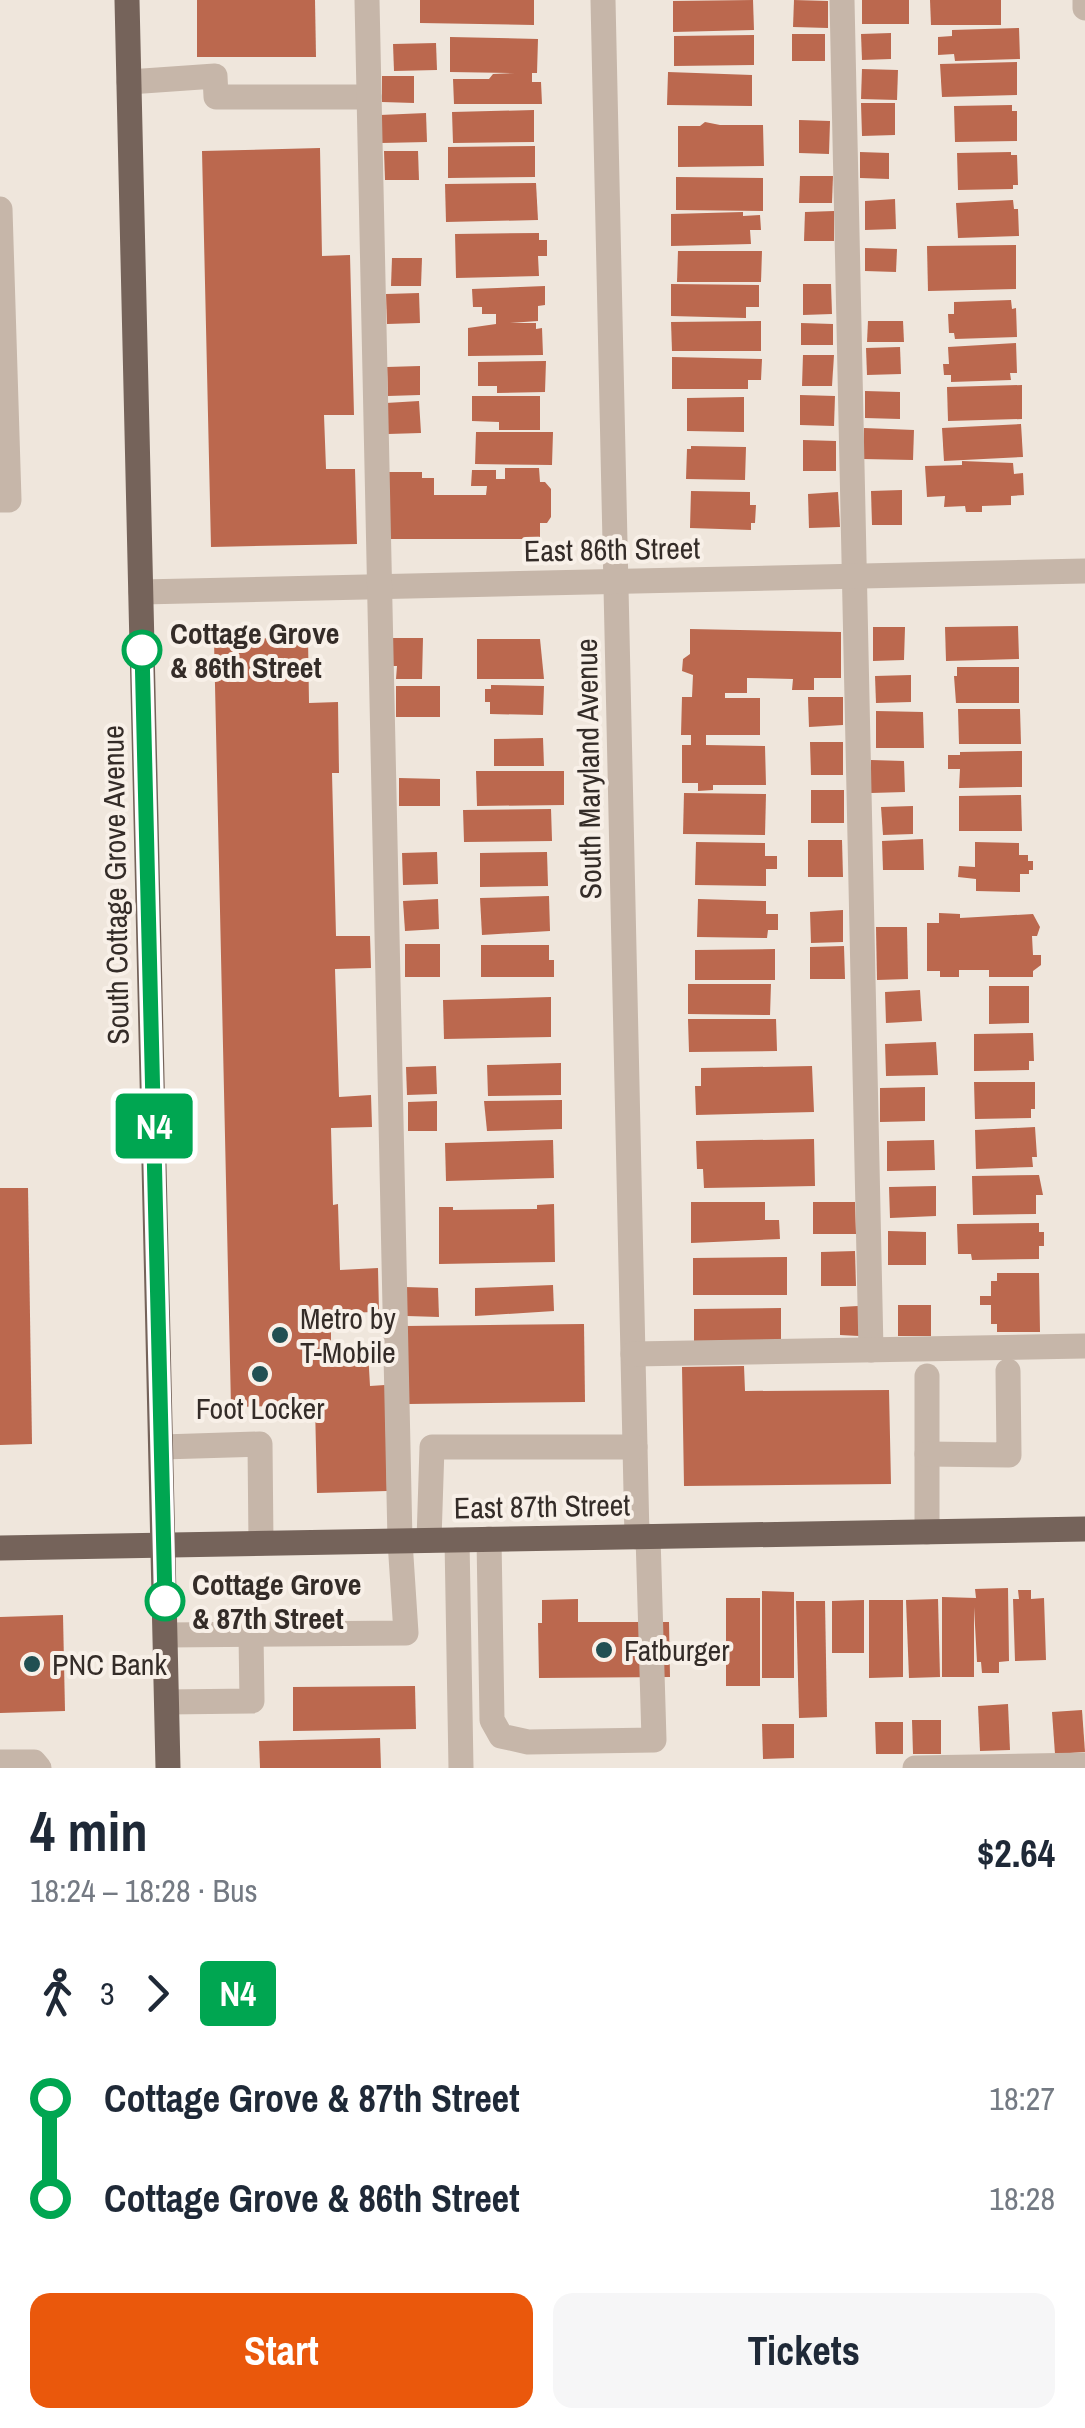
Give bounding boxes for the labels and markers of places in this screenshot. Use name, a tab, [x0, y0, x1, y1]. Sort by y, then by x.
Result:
place label: Cottage Grove & 86th Street	[170, 613, 340, 687]
marker: Cottage Grove & 86th Street	[123, 631, 161, 669]
place label: Metro by T-Mobile	[300, 1298, 396, 1372]
marker: Metro by T-Mobile	[269, 1324, 291, 1346]
marker: Foot Locker	[249, 1363, 271, 1385]
place label: Foot Locker	[196, 1388, 325, 1428]
place label: Cottage Grove & 87th Street	[192, 1564, 362, 1638]
marker: Cottage Grove & 87th Street	[146, 1582, 184, 1620]
place label: Fatburger	[624, 1630, 730, 1670]
marker: Fatburger	[593, 1639, 615, 1661]
place label: PNC Bank	[52, 1644, 168, 1684]
marker: PNC Bank	[21, 1653, 43, 1675]

